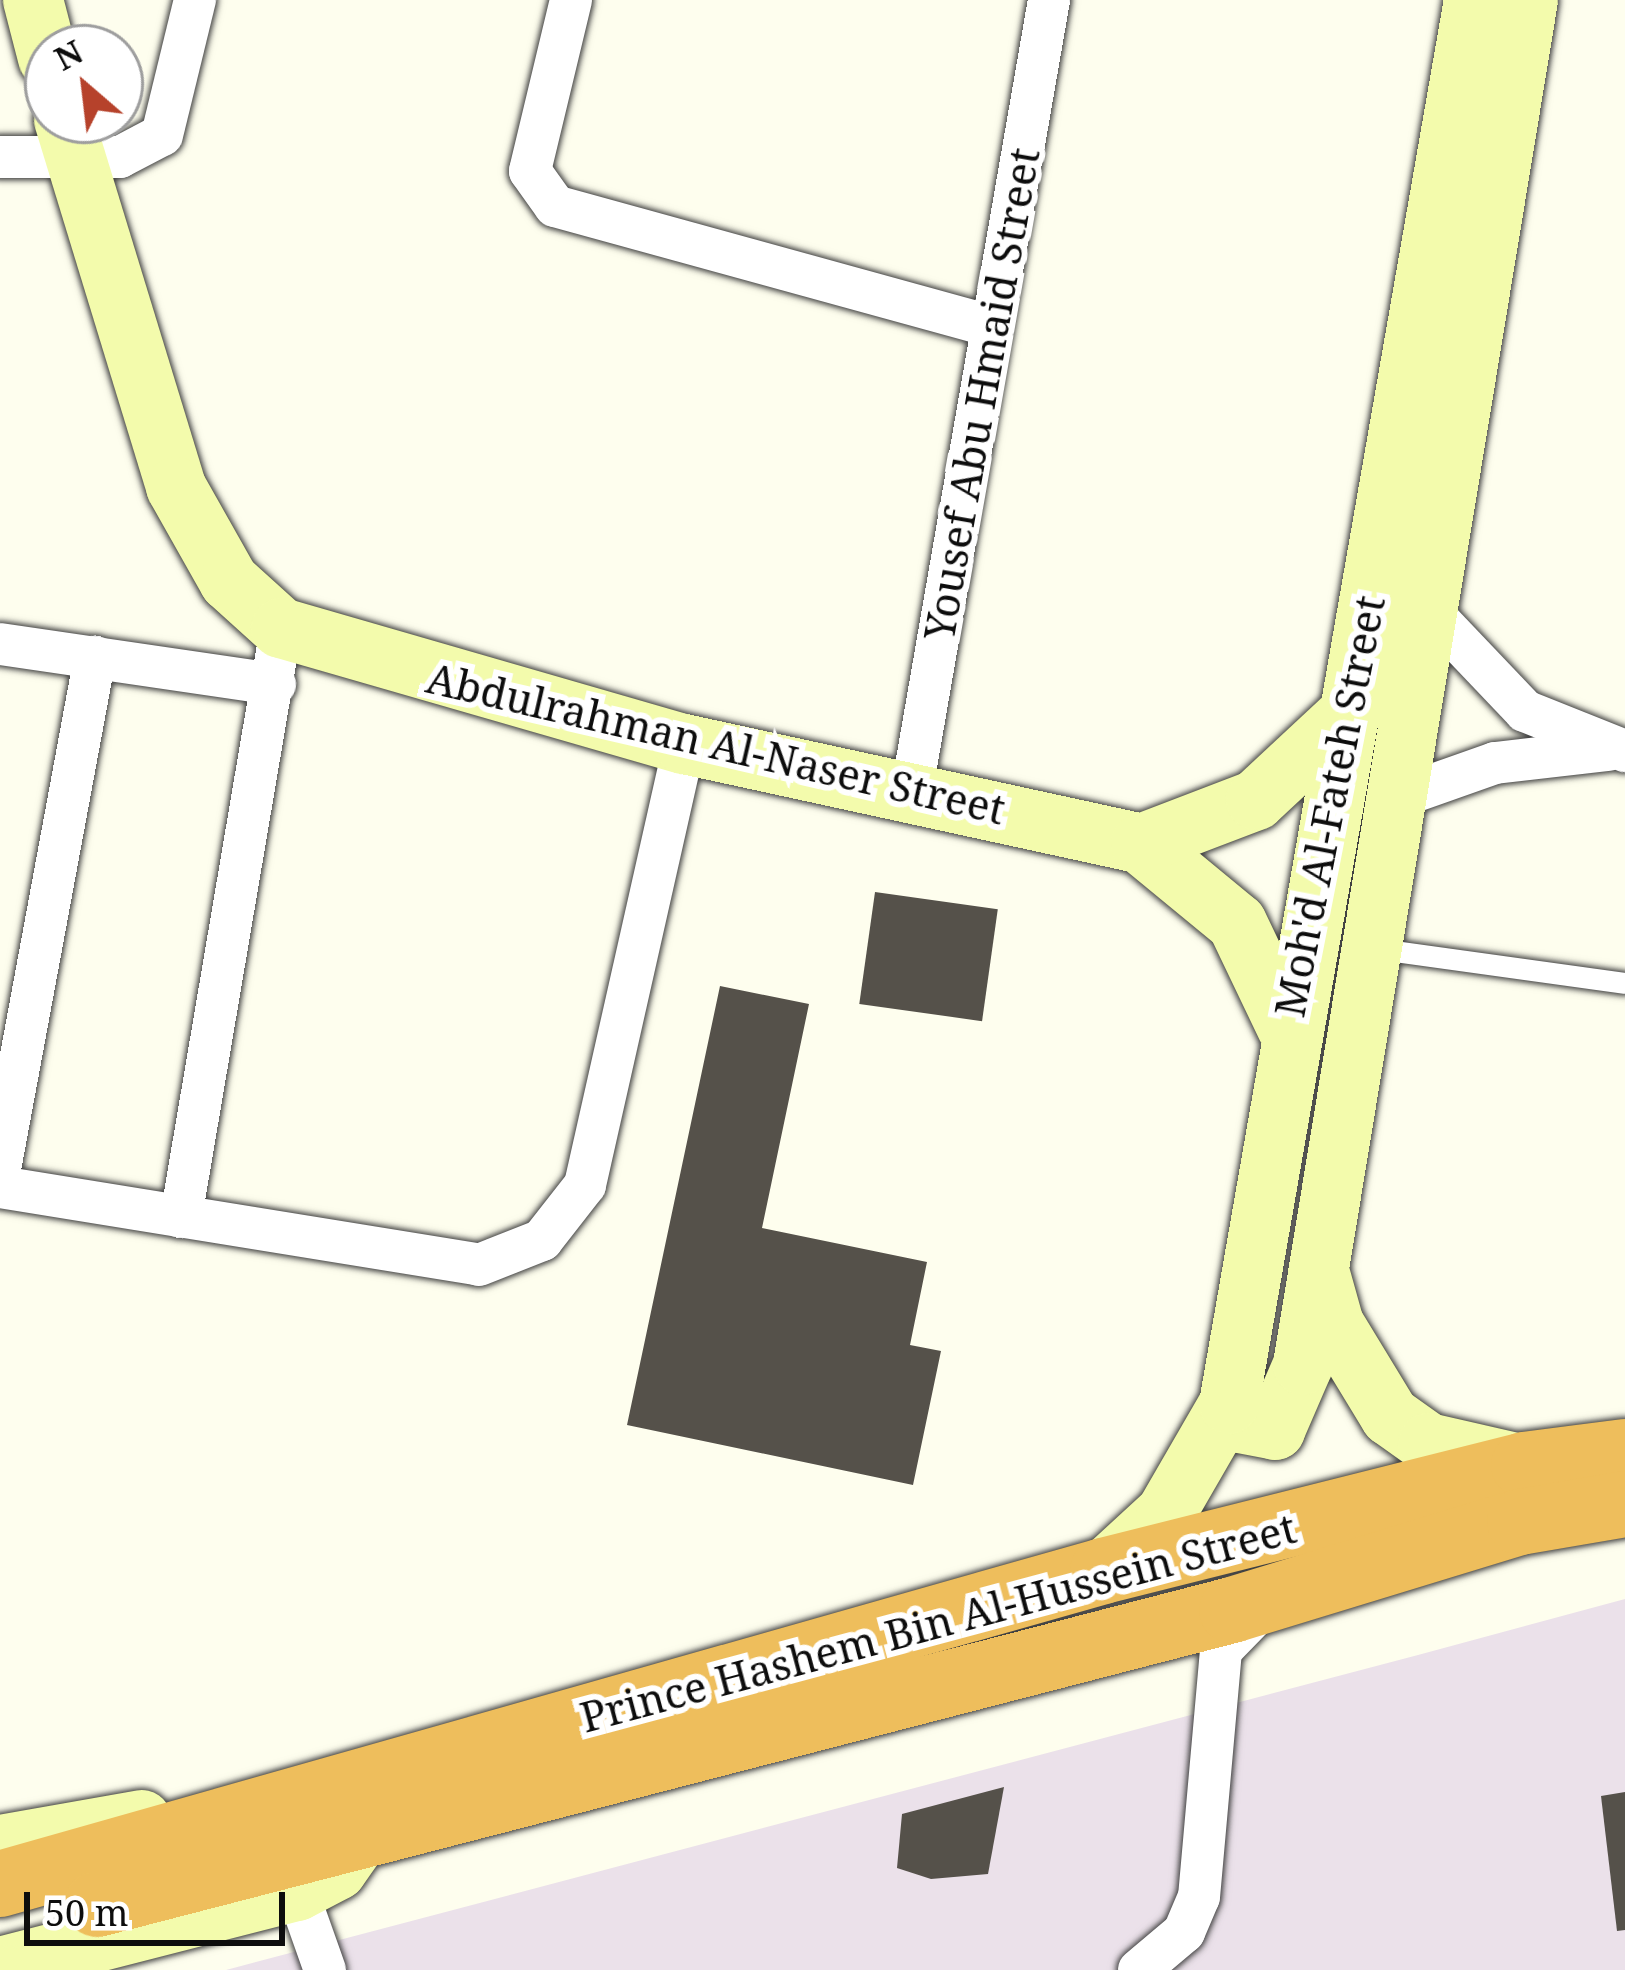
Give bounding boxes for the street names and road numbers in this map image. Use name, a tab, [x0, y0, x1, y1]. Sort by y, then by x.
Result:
street label: Yousef Abu Hmaid Street	[913, 144, 1049, 644]
street label: Moh'd Al-Fateh Street	[1263, 591, 1395, 1021]
street label: Abdulrahman Al-Naser Street	[422, 652, 1010, 834]
street label: Prince Hashem Bin Al-Hussein Street	[575, 1502, 1301, 1742]

